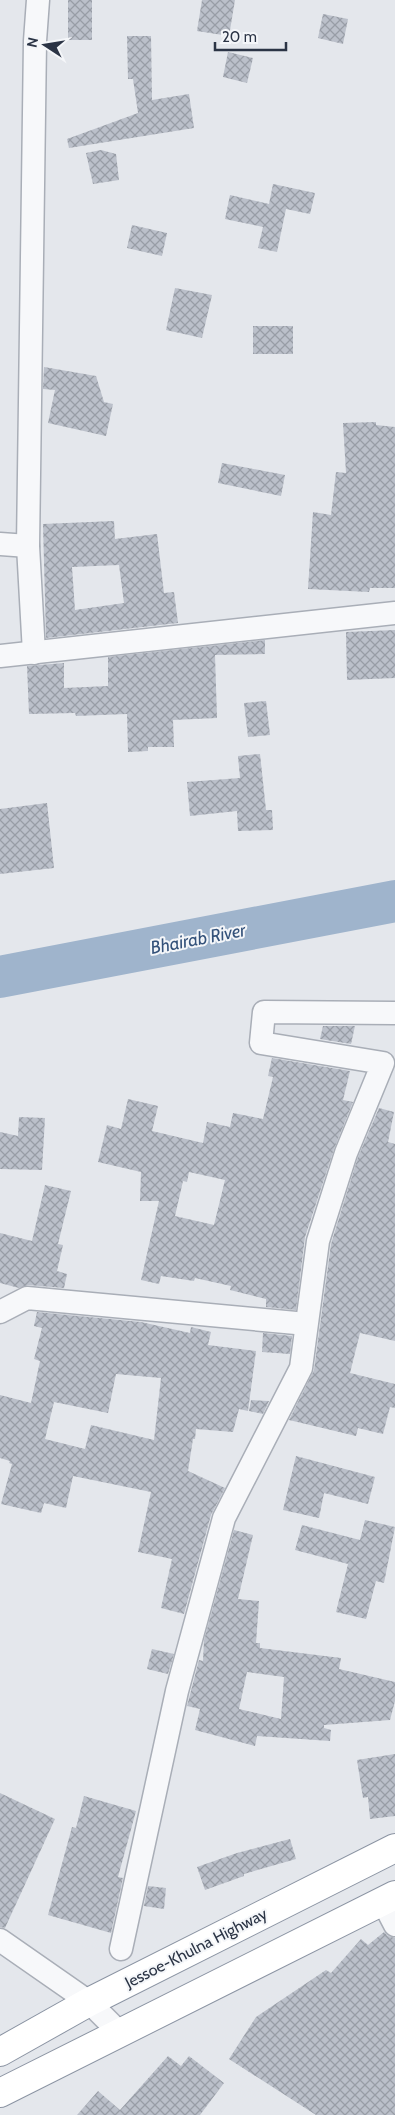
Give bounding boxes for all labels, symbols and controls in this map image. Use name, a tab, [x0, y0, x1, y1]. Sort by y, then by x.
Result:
north arrow	[20, 20, 70, 70]
scale bar	[215, 20, 286, 52]
text: 20 m	[222, 28, 257, 46]
text: N	[22, 36, 42, 49]
water label: Bhairab River	[149, 919, 249, 959]
street label: Jessoe-Khulna Highway	[121, 1904, 270, 1993]

